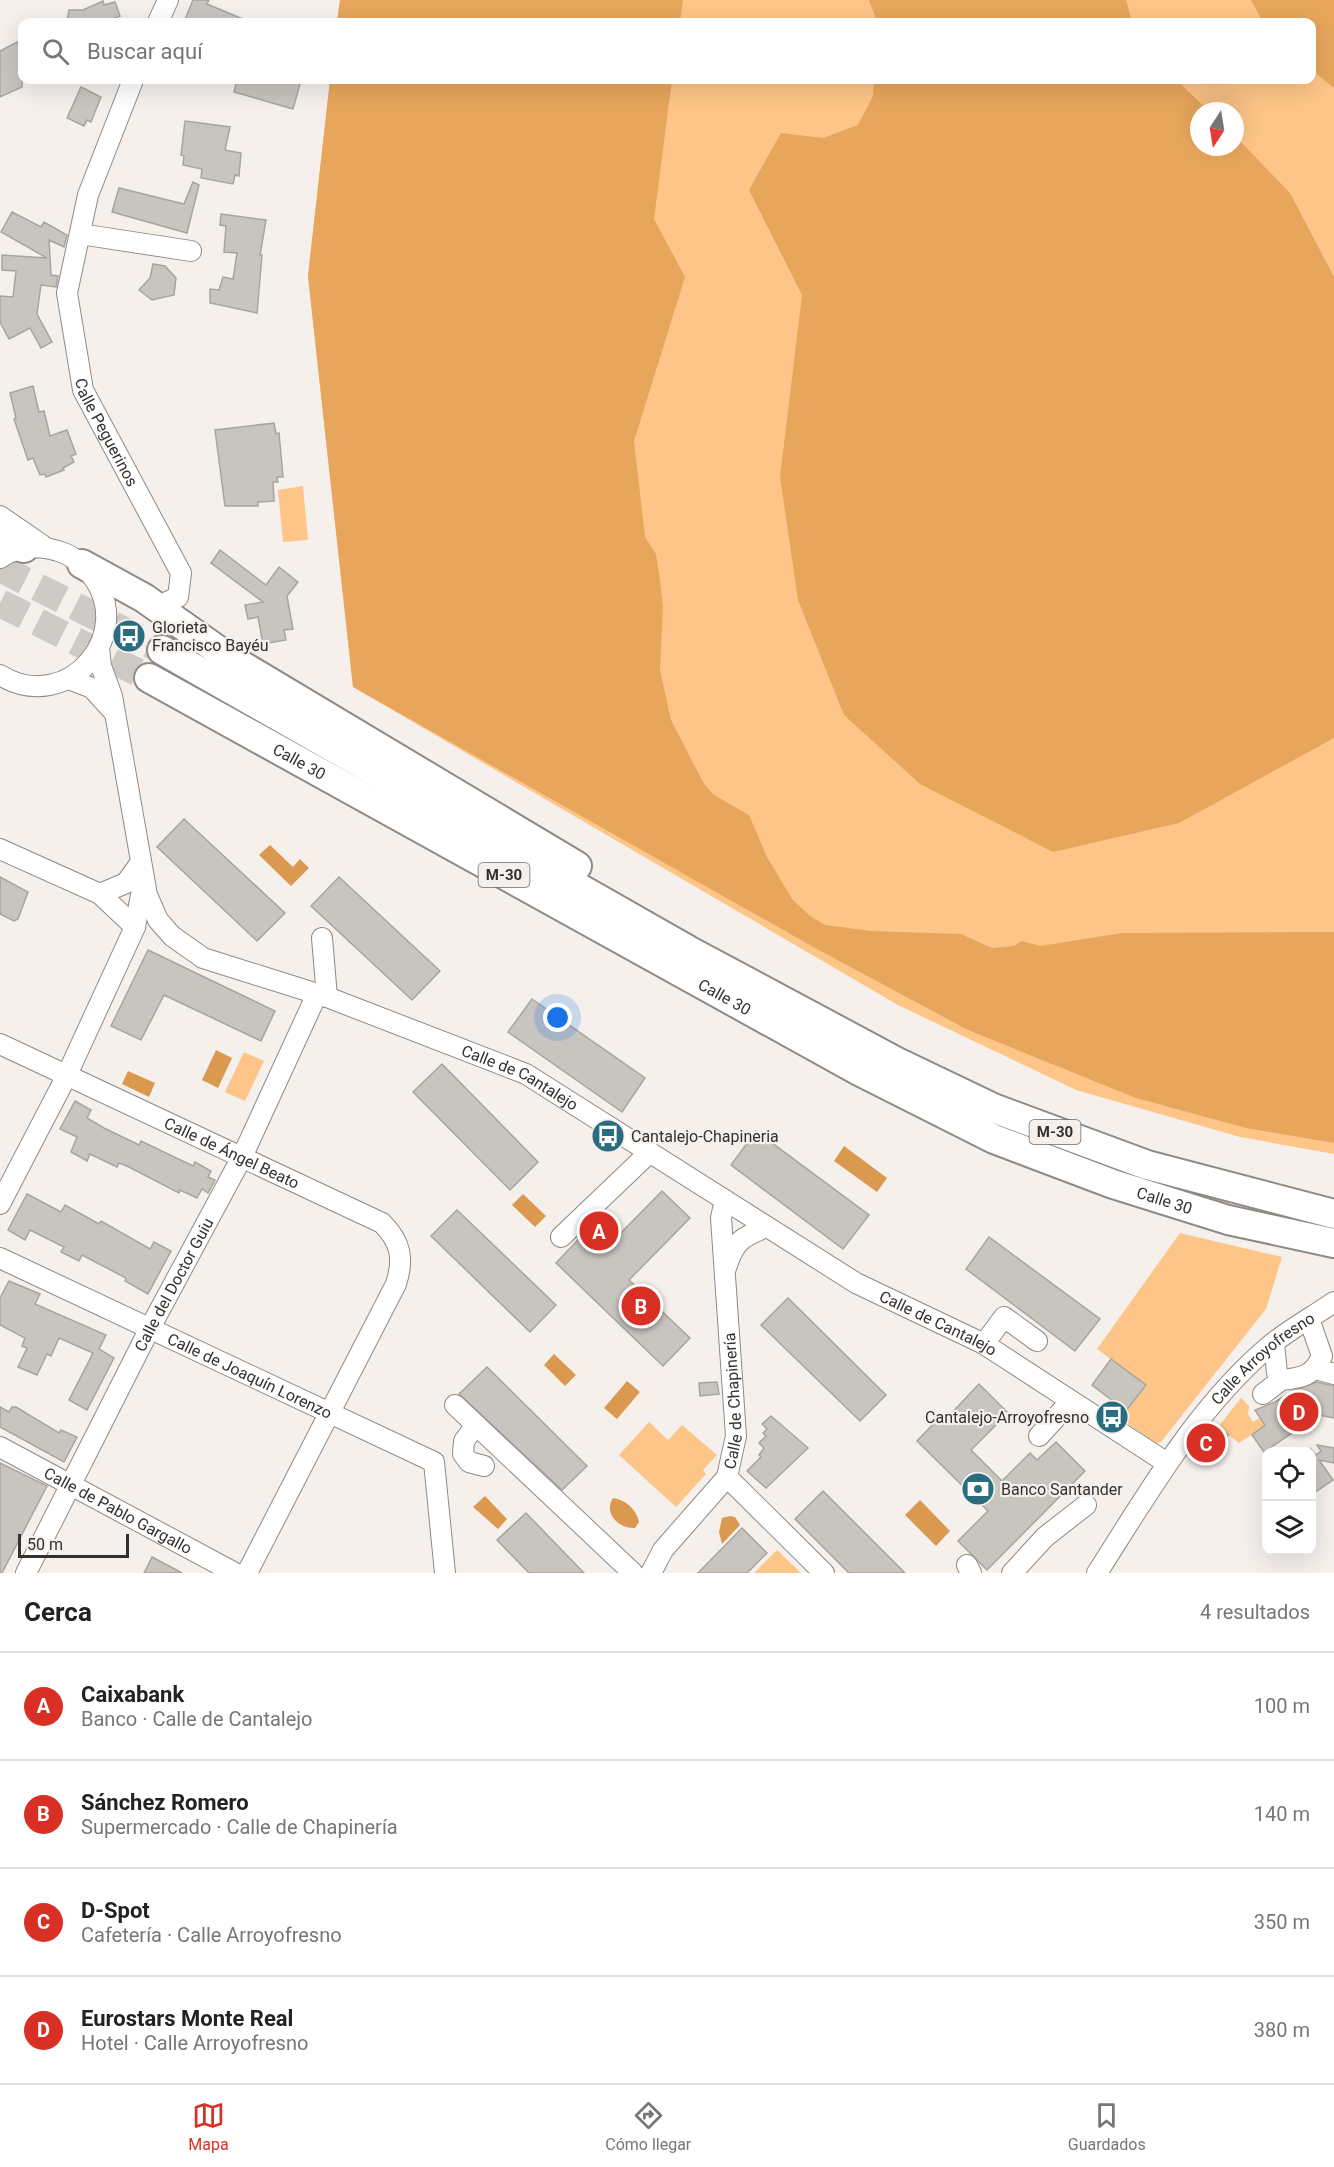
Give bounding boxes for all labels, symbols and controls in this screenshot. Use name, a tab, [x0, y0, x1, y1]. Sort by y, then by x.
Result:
search box	[18, 18, 1316, 84]
icon: search	[39, 35, 72, 68]
text: Buscar aquí	[87, 39, 203, 64]
north arrow	[1190, 102, 1244, 156]
street label: Calle Peguerinos	[72, 377, 142, 490]
bus stop icon: Glorieta Francisco Bayéu	[111, 618, 147, 654]
place label: Glorieta Francisco Bayéu	[152, 618, 269, 655]
street label: Calle 30	[270, 739, 329, 783]
road number: M-30	[478, 863, 530, 887]
street label: Calle 30	[695, 974, 754, 1019]
your location	[543, 1003, 572, 1032]
street label: Calle de Cantalejo	[459, 1041, 582, 1114]
street label: Calle de Ángel Beato	[161, 1113, 302, 1192]
bus stop icon: Cantalejo-Chapineria	[590, 1118, 626, 1154]
road number: M-30	[1030, 1120, 1080, 1144]
place label: Cantalejo-Chapineria	[631, 1127, 779, 1146]
street label: Calle 30	[1134, 1183, 1195, 1218]
pin: A	[580, 1208, 618, 1254]
street label: Calle del Doctor Guiu	[130, 1214, 217, 1355]
pin: B	[622, 1284, 660, 1328]
street label: Calle de Cantalejo	[877, 1286, 1001, 1359]
street label: Calle Arroyofresno	[1207, 1308, 1318, 1408]
street label: Calle de Joaquín Lorenzo	[165, 1329, 335, 1422]
street label: Calle de Chapinería	[719, 1332, 746, 1471]
pin: D	[1280, 1390, 1318, 1434]
bus stop icon: Cantalejo-Arroyofresno	[1094, 1399, 1130, 1435]
place label: Cantalejo-Arroyofresno	[925, 1408, 1089, 1427]
pin: C	[1186, 1420, 1226, 1466]
map controls	[1262, 1447, 1316, 1555]
button: locate	[1262, 1447, 1316, 1501]
street label: Calle de Pablo Gargallo	[41, 1463, 195, 1558]
bank icon: Banco Santander	[960, 1471, 996, 1507]
place label: Banco Santander	[1001, 1480, 1123, 1499]
button: layers	[1262, 1501, 1316, 1555]
scale bar	[18, 1531, 129, 1558]
text: 50 m	[27, 1535, 63, 1554]
text: Cerca	[24, 1597, 92, 1627]
text: 4 resultados	[1200, 1600, 1310, 1624]
text: Caixabank	[81, 1682, 184, 1707]
text: A	[37, 1694, 50, 1718]
text: 100 m	[1254, 1694, 1310, 1718]
text: Banco · Calle de Cantalejo	[81, 1707, 312, 1731]
text: Sánchez Romero	[81, 1790, 249, 1815]
text: B	[37, 1802, 50, 1826]
text: 140 m	[1254, 1802, 1310, 1826]
text: Supermercado · Calle de Chapinería	[81, 1815, 398, 1839]
text: D-Spot	[81, 1898, 150, 1923]
text: C	[37, 1910, 50, 1934]
text: 350 m	[1254, 1910, 1310, 1934]
text: Cafetería · Calle Arroyofresno	[81, 1923, 342, 1947]
text: Eurostars Monte Real	[81, 2006, 293, 2031]
text: D	[37, 2018, 50, 2042]
text: 380 m	[1254, 2018, 1310, 2042]
text: Hotel · Calle Arroyofresno	[81, 2031, 308, 2055]
tab: Mapa	[188, 2099, 229, 2154]
tab: Cómo llegar	[605, 2099, 691, 2154]
tab: Guardados	[1068, 2099, 1146, 2154]

